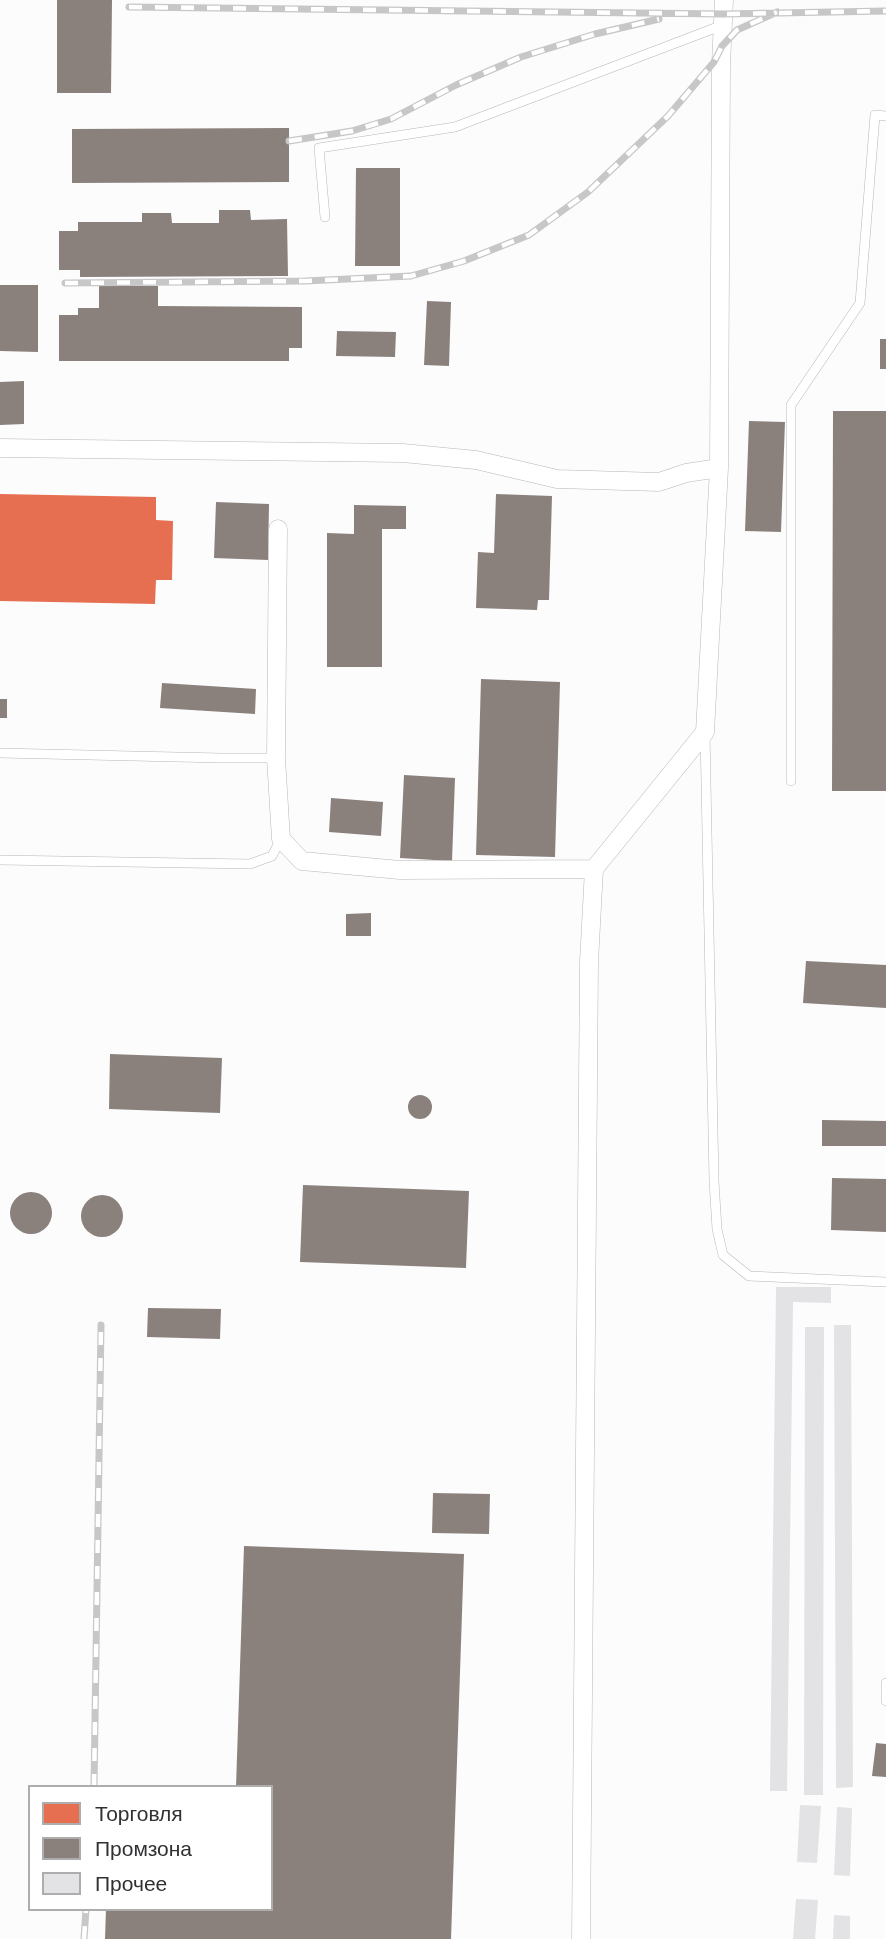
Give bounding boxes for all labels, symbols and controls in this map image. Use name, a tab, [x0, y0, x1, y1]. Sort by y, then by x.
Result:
legend	[28, 1785, 273, 1911]
text: Торговля	[95, 1802, 183, 1825]
text: Промзона	[95, 1837, 192, 1860]
text: Прочее	[95, 1872, 167, 1895]

